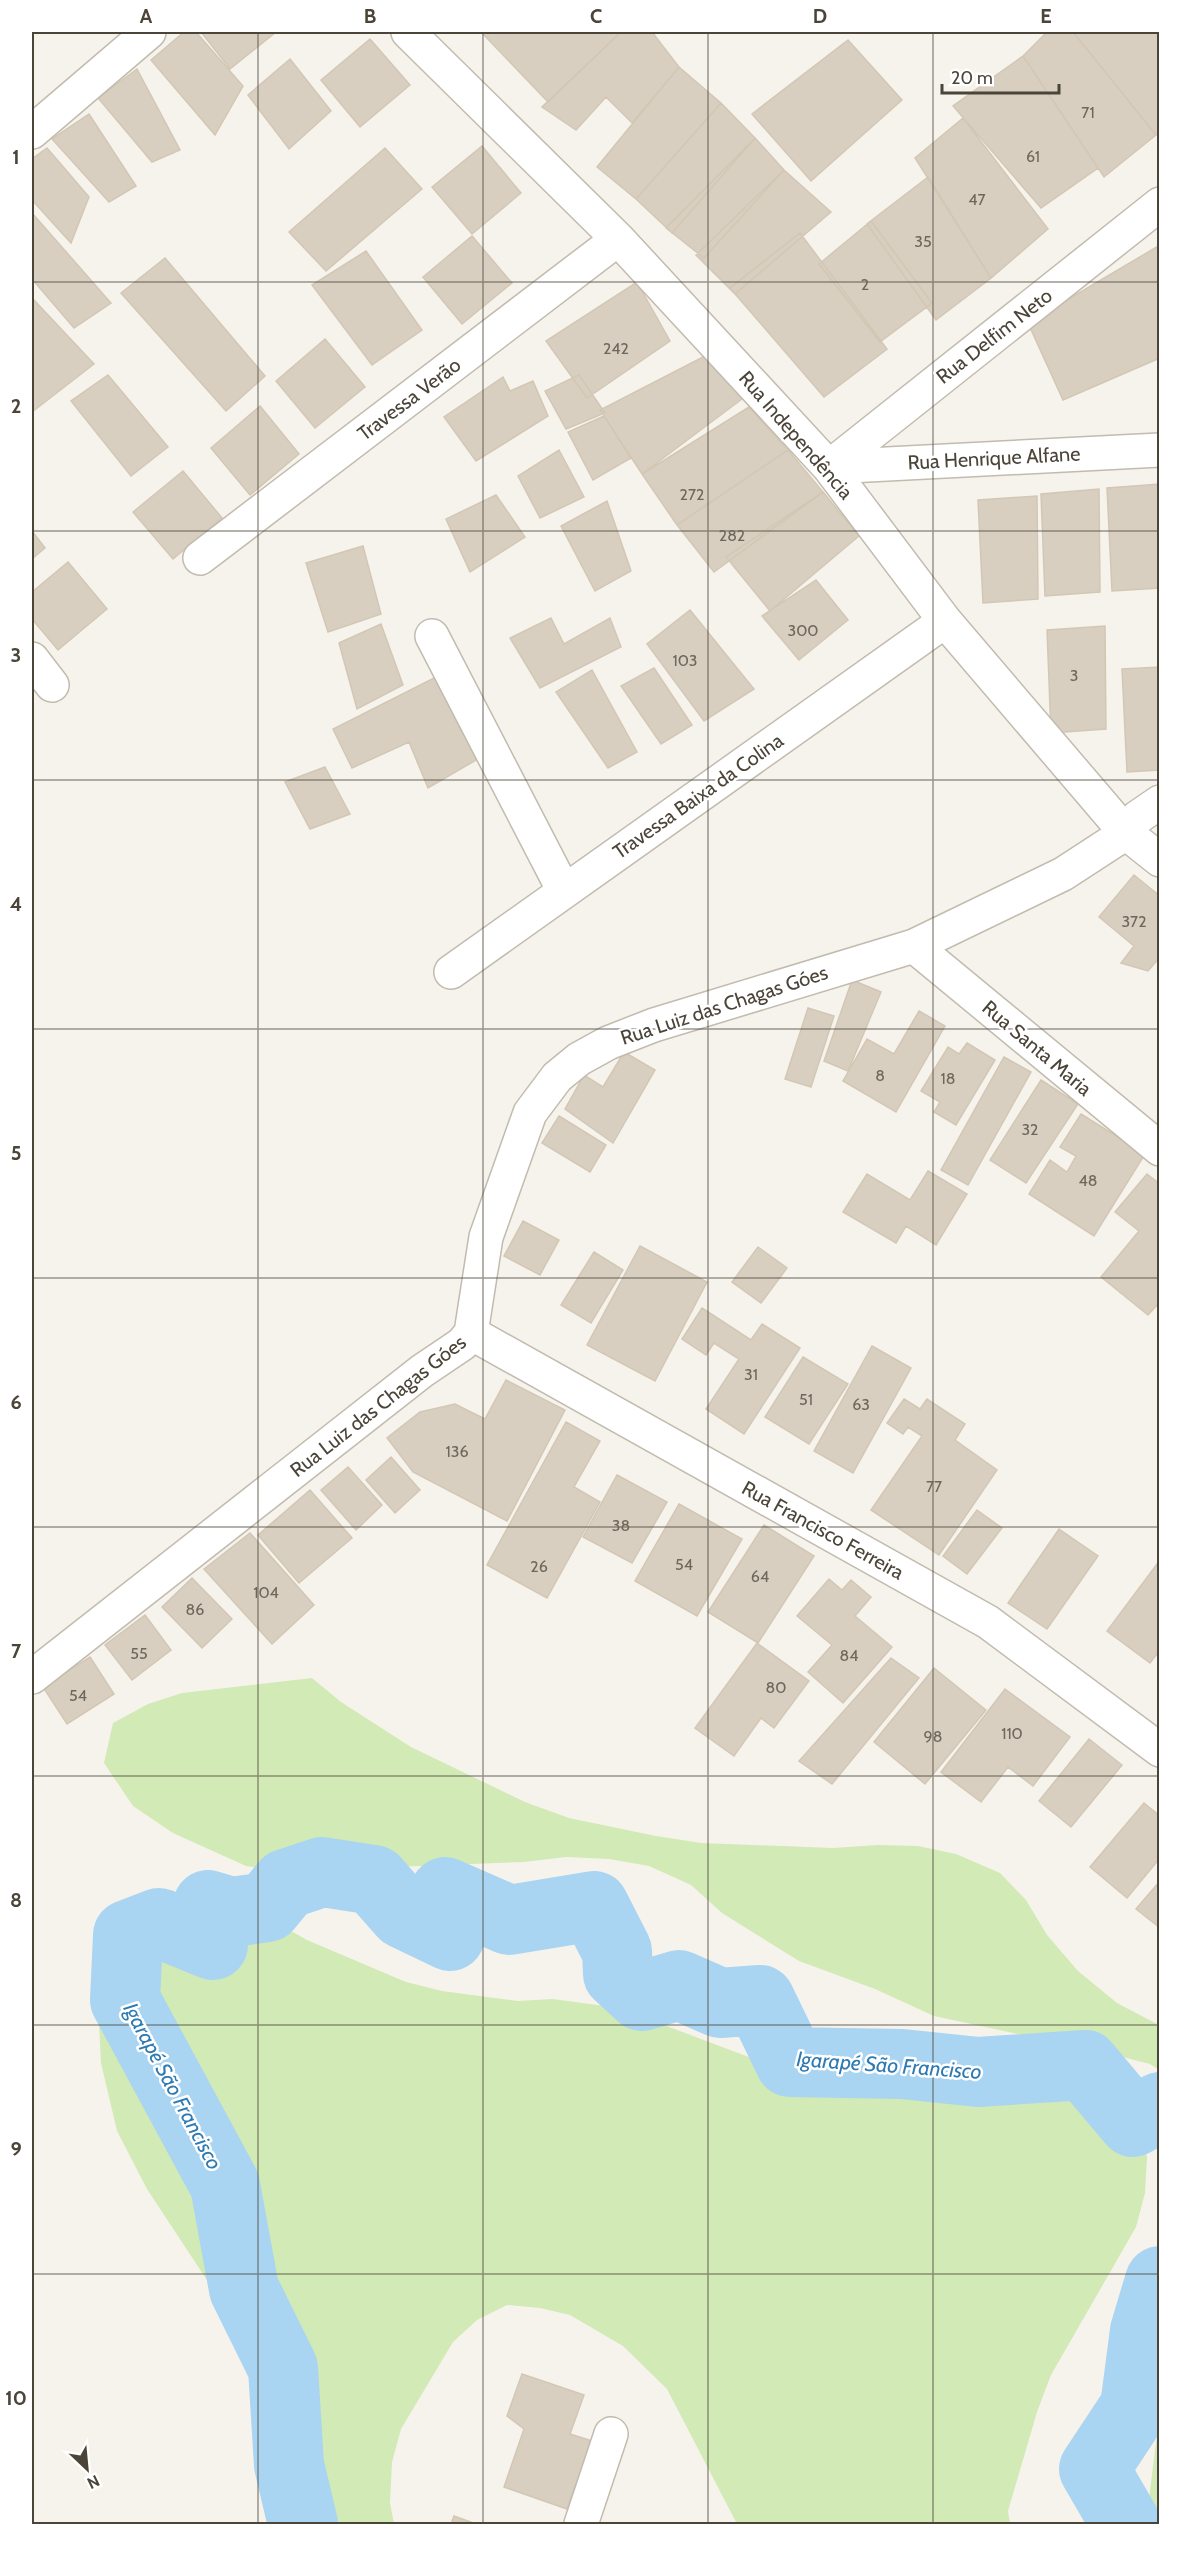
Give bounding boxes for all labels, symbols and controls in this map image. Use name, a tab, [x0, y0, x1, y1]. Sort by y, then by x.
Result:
text: A	[140, 4, 153, 28]
text: B	[364, 4, 376, 28]
text: C	[590, 4, 602, 28]
text: D	[813, 4, 827, 28]
text: E	[1040, 4, 1052, 28]
scale bar	[942, 57, 1059, 95]
text: 20 m	[951, 67, 993, 89]
house number: 71	[1081, 103, 1095, 122]
text: 1	[12, 145, 20, 169]
house number: 61	[1026, 147, 1040, 166]
house number: 47	[968, 190, 986, 209]
house number: 35	[914, 232, 932, 251]
house number: 2	[861, 275, 869, 294]
street label: Rua Delfim Neto	[931, 283, 1057, 389]
house number: 242	[603, 339, 629, 358]
street label: Travessa Verão	[353, 352, 465, 446]
street label: Rua Independência	[734, 366, 858, 504]
text: 2	[11, 394, 21, 418]
street label: Rua Henrique Alfane	[907, 441, 1081, 475]
house number: 272	[680, 485, 704, 504]
house number: 282	[719, 526, 745, 545]
house number: 300	[788, 621, 819, 640]
text: 3	[11, 643, 21, 667]
house number: 103	[672, 651, 698, 670]
house number: 3	[1070, 666, 1078, 685]
street label: Travessa Baixa da Colina	[608, 728, 788, 864]
text: 4	[10, 892, 22, 916]
house number: 372	[1121, 912, 1147, 931]
street label: Rua Luiz das Chagas Góes	[617, 960, 831, 1050]
street label: Rua Santa Maria	[977, 995, 1097, 1101]
house number: 8	[875, 1066, 885, 1085]
house number: 18	[941, 1069, 955, 1088]
house number: 32	[1021, 1120, 1039, 1139]
text: 5	[11, 1141, 21, 1165]
house number: 48	[1079, 1171, 1097, 1190]
street label: Rua Luiz das Chagas Góes	[285, 1330, 471, 1482]
house number: 31	[744, 1365, 758, 1384]
text: 6	[10, 1390, 22, 1414]
house number: 51	[799, 1390, 813, 1409]
house number: 63	[852, 1395, 870, 1414]
house number: 136	[446, 1442, 468, 1461]
street label: Rua Francisco Ferreira	[738, 1476, 909, 1585]
house number: 77	[926, 1477, 942, 1496]
house number: 38	[612, 1516, 630, 1535]
house number: 54	[675, 1555, 693, 1574]
house number: 26	[530, 1557, 548, 1576]
house number: 64	[751, 1567, 769, 1586]
house number: 104	[253, 1583, 279, 1602]
house number: 86	[186, 1600, 204, 1619]
text: 7	[11, 1639, 22, 1663]
house number: 55	[130, 1644, 148, 1663]
house number: 84	[840, 1646, 858, 1665]
house number: 80	[766, 1678, 786, 1697]
house number: 54	[69, 1686, 87, 1705]
house number: 110	[1001, 1724, 1023, 1743]
house number: 98	[924, 1727, 942, 1746]
text: 8	[10, 1888, 22, 1912]
water label: Igarapé São Francisco	[118, 1998, 228, 2174]
water label: Igarapé São Francisco	[796, 2046, 982, 2084]
text: 9	[10, 2137, 22, 2161]
text: 10	[5, 2386, 27, 2410]
north arrow	[57, 2439, 117, 2499]
text: N	[84, 2471, 103, 2493]

